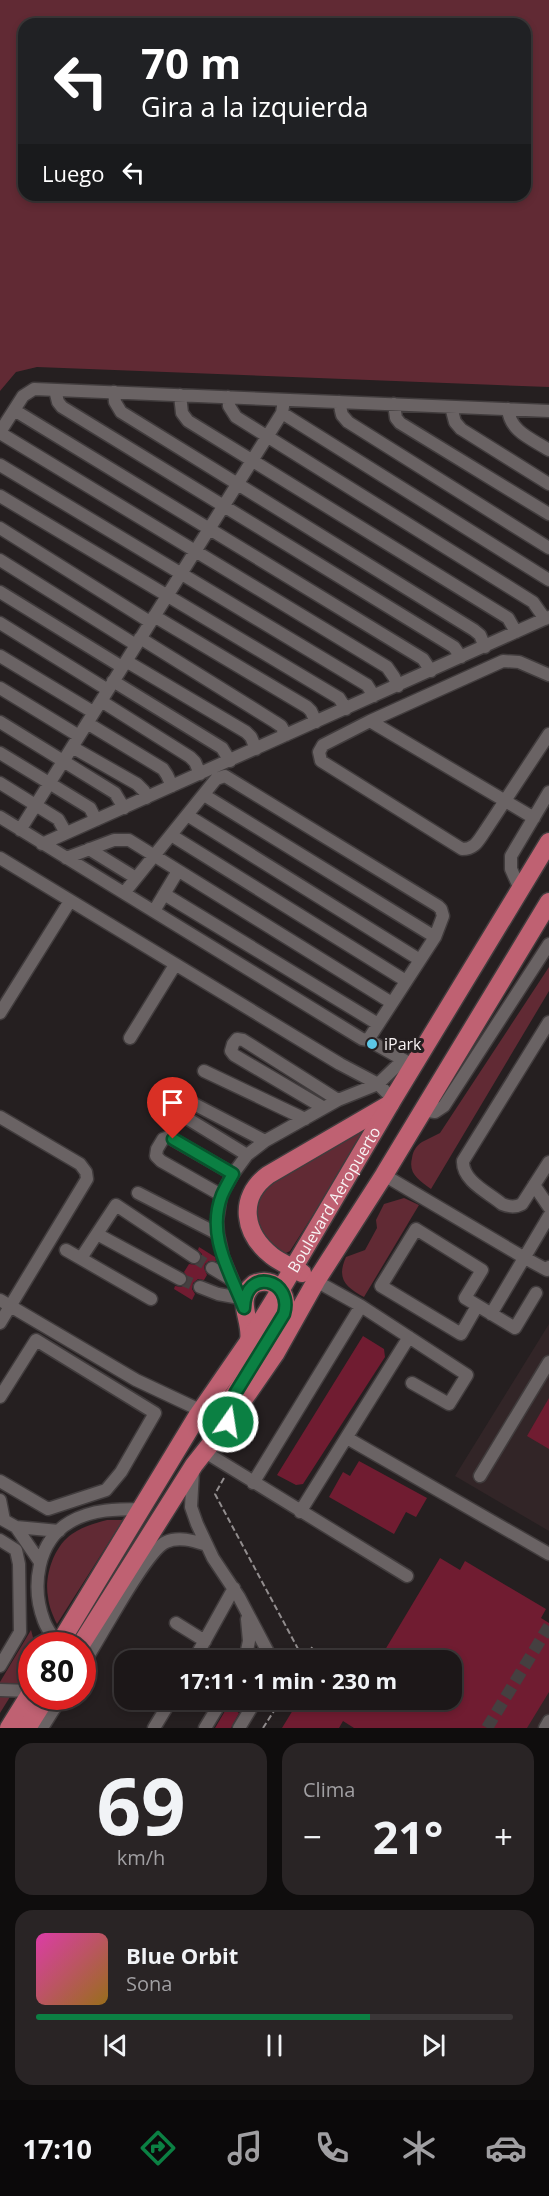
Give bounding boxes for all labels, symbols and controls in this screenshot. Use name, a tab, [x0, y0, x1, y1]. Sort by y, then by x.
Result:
text: 70 m	[141, 34, 241, 91]
icon: left	[42, 42, 120, 120]
text: Gira a la izquierda	[141, 88, 368, 125]
icon: left	[117, 156, 150, 189]
text: Luego	[42, 158, 105, 188]
place label: iPark	[384, 1033, 422, 1055]
marker: iPark	[365, 1037, 379, 1051]
pin	[147, 1077, 198, 1139]
icon: arrive	[156, 1086, 189, 1119]
street label: Boulevard Aeropuerto	[282, 1122, 385, 1277]
position arrow	[196, 1390, 260, 1454]
speed limit sign: 80	[18, 1632, 96, 1710]
text: 17:11 · 1 min · 230 m	[179, 1665, 397, 1695]
text: 69	[96, 1752, 186, 1858]
text: Clima	[303, 1776, 355, 1803]
text: 21°	[373, 1806, 443, 1867]
text: −	[303, 1814, 322, 1859]
text: +	[494, 1814, 513, 1859]
text: km/h	[117, 1844, 165, 1871]
text: Blue Orbit	[126, 1940, 238, 1970]
text: Sona	[126, 1970, 172, 1997]
icon: previous	[99, 2029, 132, 2062]
icon: pause	[258, 2029, 291, 2062]
icon: next	[417, 2029, 450, 2062]
icon: directions	[137, 2127, 179, 2169]
icon: music	[224, 2127, 266, 2169]
icon: phone	[311, 2127, 353, 2169]
icon: climate	[398, 2127, 440, 2169]
icon: car	[485, 2127, 527, 2169]
text: 17:10	[22, 2130, 92, 2167]

